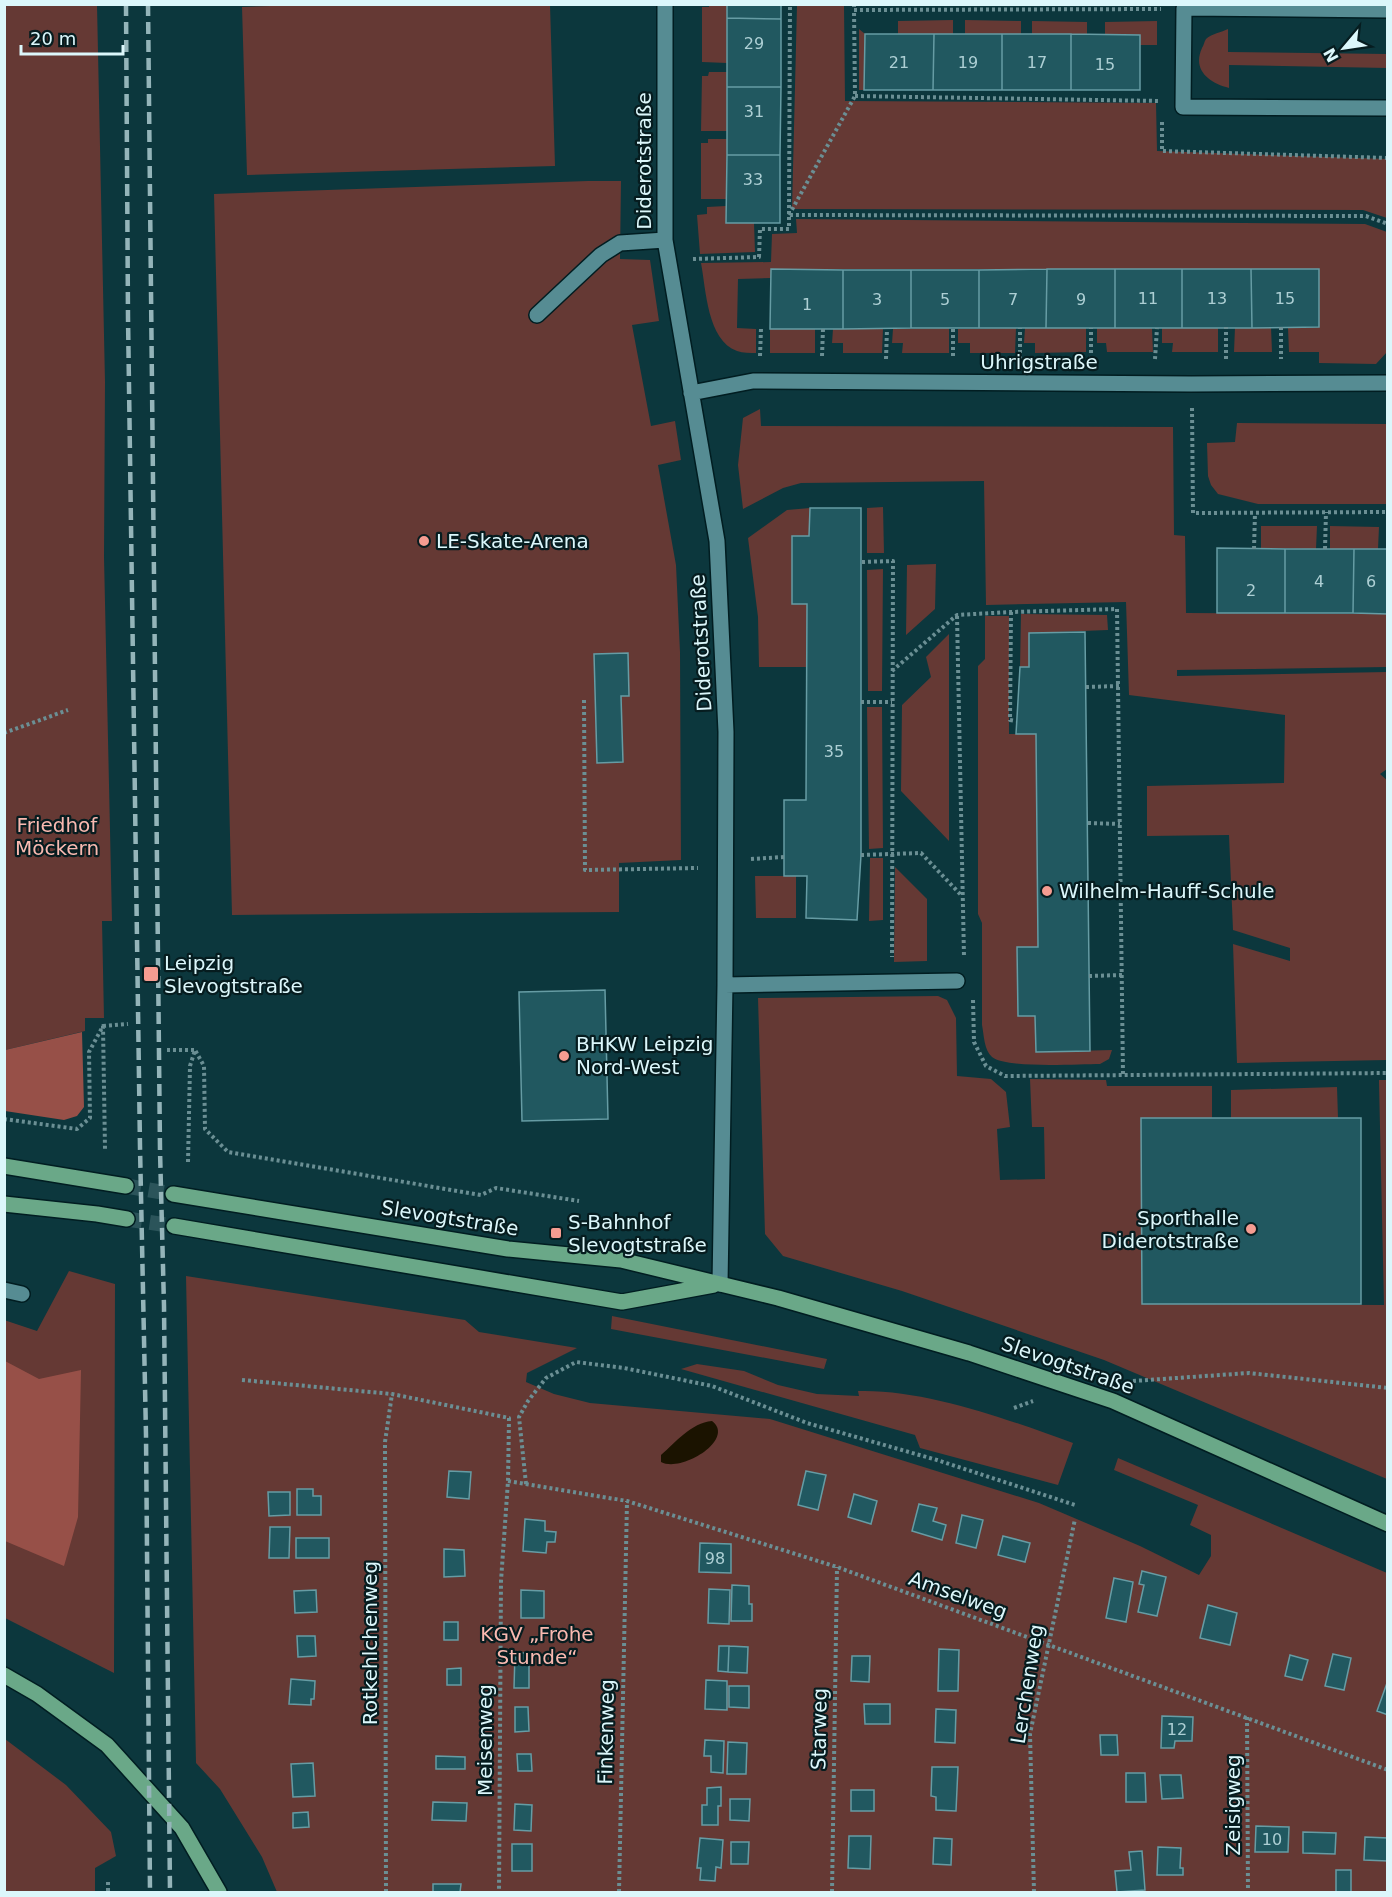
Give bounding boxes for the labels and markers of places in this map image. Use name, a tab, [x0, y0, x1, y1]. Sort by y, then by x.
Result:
place label: LE-Skate-Arena	[436, 529, 589, 553]
marker: LE-Skate-Arena	[417, 534, 431, 548]
place label: Wilhelm-Hauff-Schule	[1059, 879, 1275, 903]
marker: Wilhelm-Hauff-Schule	[1040, 884, 1054, 898]
place label: Leipzig Slevogtstraße	[164, 951, 303, 998]
marker: Leipzig Slevogtstraße	[142, 965, 160, 983]
place label: BHKW Leipzig Nord-West	[576, 1032, 713, 1079]
marker: BHKW Leipzig Nord-West	[557, 1049, 571, 1063]
place label: Sporthalle Diderotstraße	[1102, 1206, 1239, 1253]
place label: S-Bahnhof Slevogtstraße	[568, 1210, 707, 1257]
marker: Sporthalle Diderotstraße	[1244, 1222, 1258, 1236]
marker: S-Bahnhof Slevogtstraße	[549, 1226, 563, 1240]

